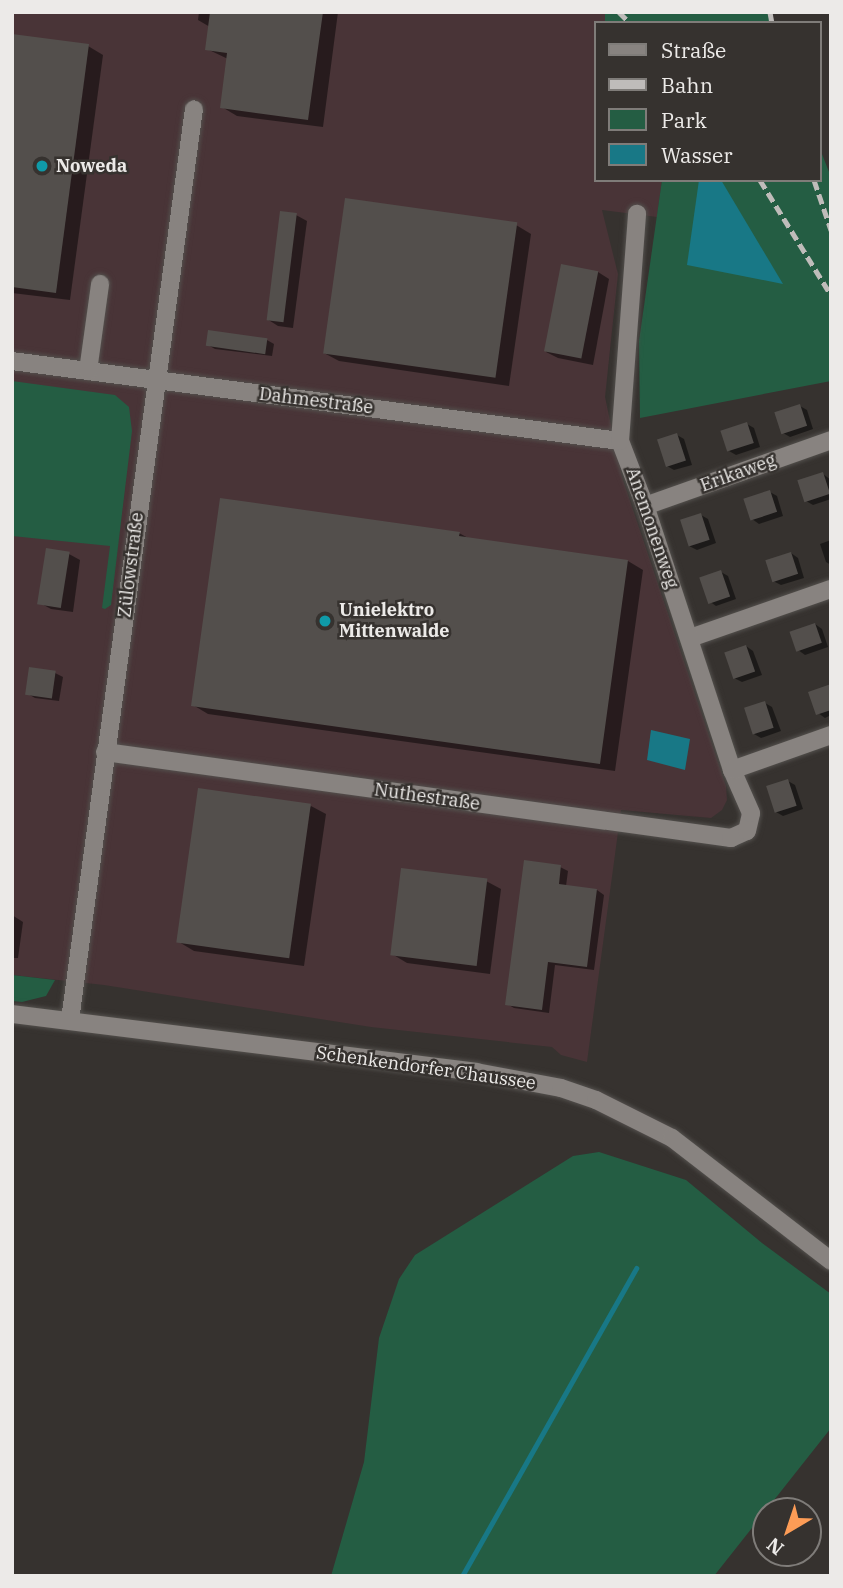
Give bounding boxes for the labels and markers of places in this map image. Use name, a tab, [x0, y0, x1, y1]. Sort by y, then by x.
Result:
place label: Noweda	[56, 155, 127, 177]
marker: Noweda	[34, 158, 50, 174]
place label: Unielektro Mittenwalde	[339, 600, 450, 642]
marker: Unielektro Mittenwalde	[317, 613, 333, 629]

